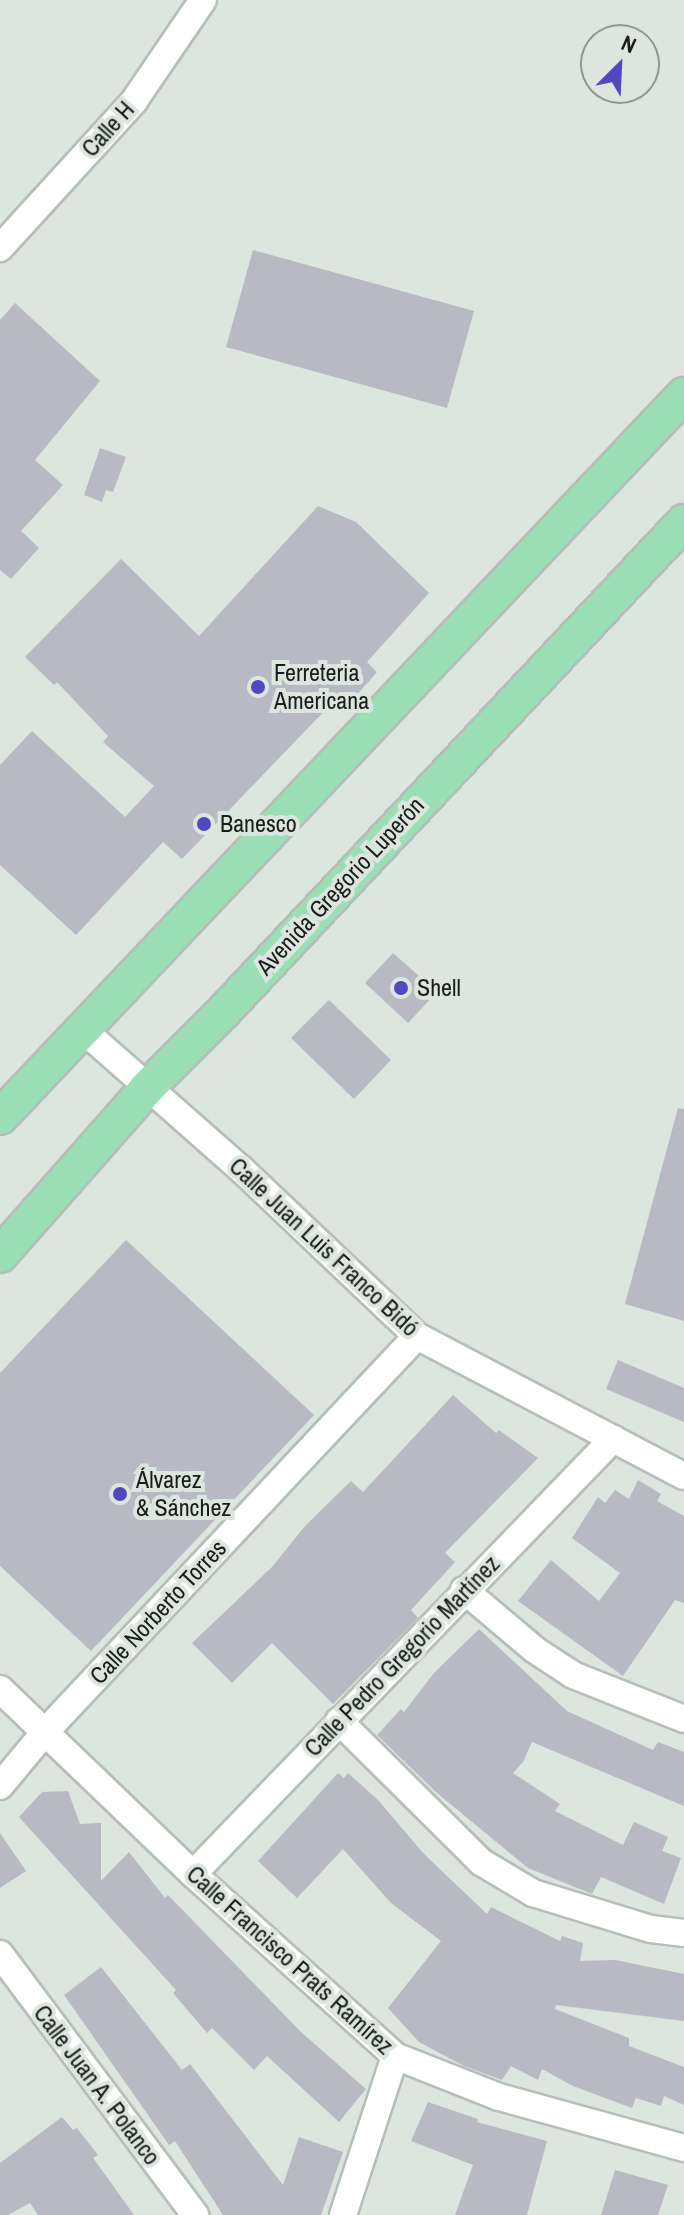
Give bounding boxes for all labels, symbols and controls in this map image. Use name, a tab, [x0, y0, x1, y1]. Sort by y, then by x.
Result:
north arrow	[580, 24, 660, 104]
text: N	[617, 28, 641, 60]
street label: Calle H	[76, 95, 140, 163]
place label: Ferreteria Americana	[274, 659, 369, 715]
marker: Ferreteria Americana	[249, 678, 267, 696]
street label: Avenida Gregorio Luperón	[250, 791, 430, 981]
place label: Banesco	[220, 810, 297, 838]
marker: Banesco	[195, 815, 213, 833]
place label: Shell	[417, 974, 461, 1002]
marker: Shell	[392, 979, 410, 997]
street label: Calle Juan Luis Franco Bidó	[223, 1152, 425, 1342]
place label: Álvarez & Sánchez	[136, 1466, 231, 1522]
marker: Álvarez & Sánchez	[111, 1485, 129, 1503]
street label: Calle Norberto Torres	[84, 1534, 232, 1690]
street label: Calle Pedro Gregorio Martínez	[299, 1550, 505, 1762]
street label: Calle Francisco Prats Ramírez	[181, 1860, 399, 2060]
street label: Calle Juan A. Polanco	[27, 1999, 167, 2171]

